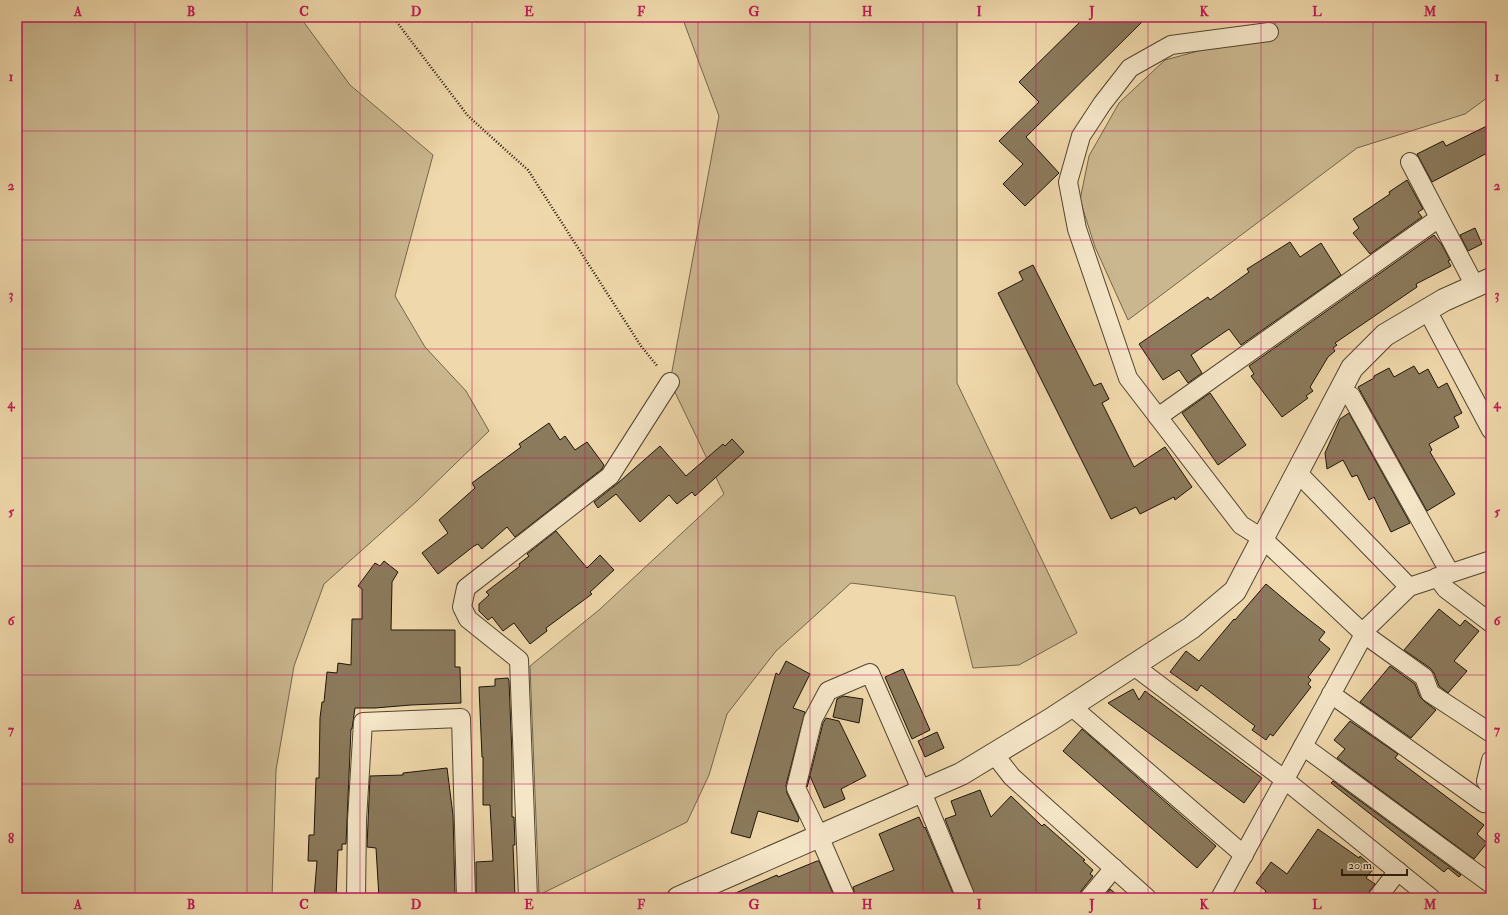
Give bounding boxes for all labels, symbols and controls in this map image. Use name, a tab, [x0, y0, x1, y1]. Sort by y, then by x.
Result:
text: A	[73, 4, 83, 20]
text: B	[187, 4, 195, 20]
text: C	[299, 4, 309, 20]
text: D	[411, 4, 422, 20]
text: E	[524, 4, 534, 20]
text: F	[637, 4, 646, 20]
text: G	[749, 4, 760, 20]
text: H	[862, 4, 873, 20]
text: I	[976, 4, 982, 20]
text: J	[1088, 4, 1095, 21]
text: K	[1199, 4, 1209, 20]
text: L	[1312, 4, 1322, 20]
text: M	[1423, 4, 1437, 20]
text: 1	[9, 69, 14, 85]
text: 1	[1495, 69, 1500, 85]
text: 2	[8, 178, 15, 194]
text: 2	[1494, 178, 1501, 194]
text: 3	[9, 287, 14, 303]
text: 3	[1495, 287, 1500, 303]
text: 4	[6, 396, 15, 412]
text: 4	[1492, 396, 1501, 412]
text: 5	[8, 504, 14, 520]
text: 5	[1494, 504, 1500, 520]
text: 6	[8, 613, 16, 629]
text: 6	[1494, 613, 1502, 629]
text: 7	[8, 722, 15, 738]
text: 7	[1494, 722, 1501, 738]
text: 8	[8, 831, 14, 847]
text: 8	[1494, 831, 1500, 847]
scale bar	[1342, 851, 1407, 877]
text: 20 m	[1348, 858, 1373, 873]
text: A	[73, 897, 83, 913]
text: B	[187, 897, 195, 913]
text: C	[299, 897, 309, 913]
text: D	[411, 897, 422, 913]
text: E	[524, 897, 534, 913]
text: F	[637, 897, 646, 913]
text: G	[749, 897, 760, 913]
text: H	[862, 897, 873, 913]
text: I	[976, 897, 982, 913]
text: J	[1088, 897, 1095, 914]
text: K	[1199, 897, 1209, 913]
text: L	[1312, 897, 1322, 913]
text: M	[1423, 897, 1437, 913]

